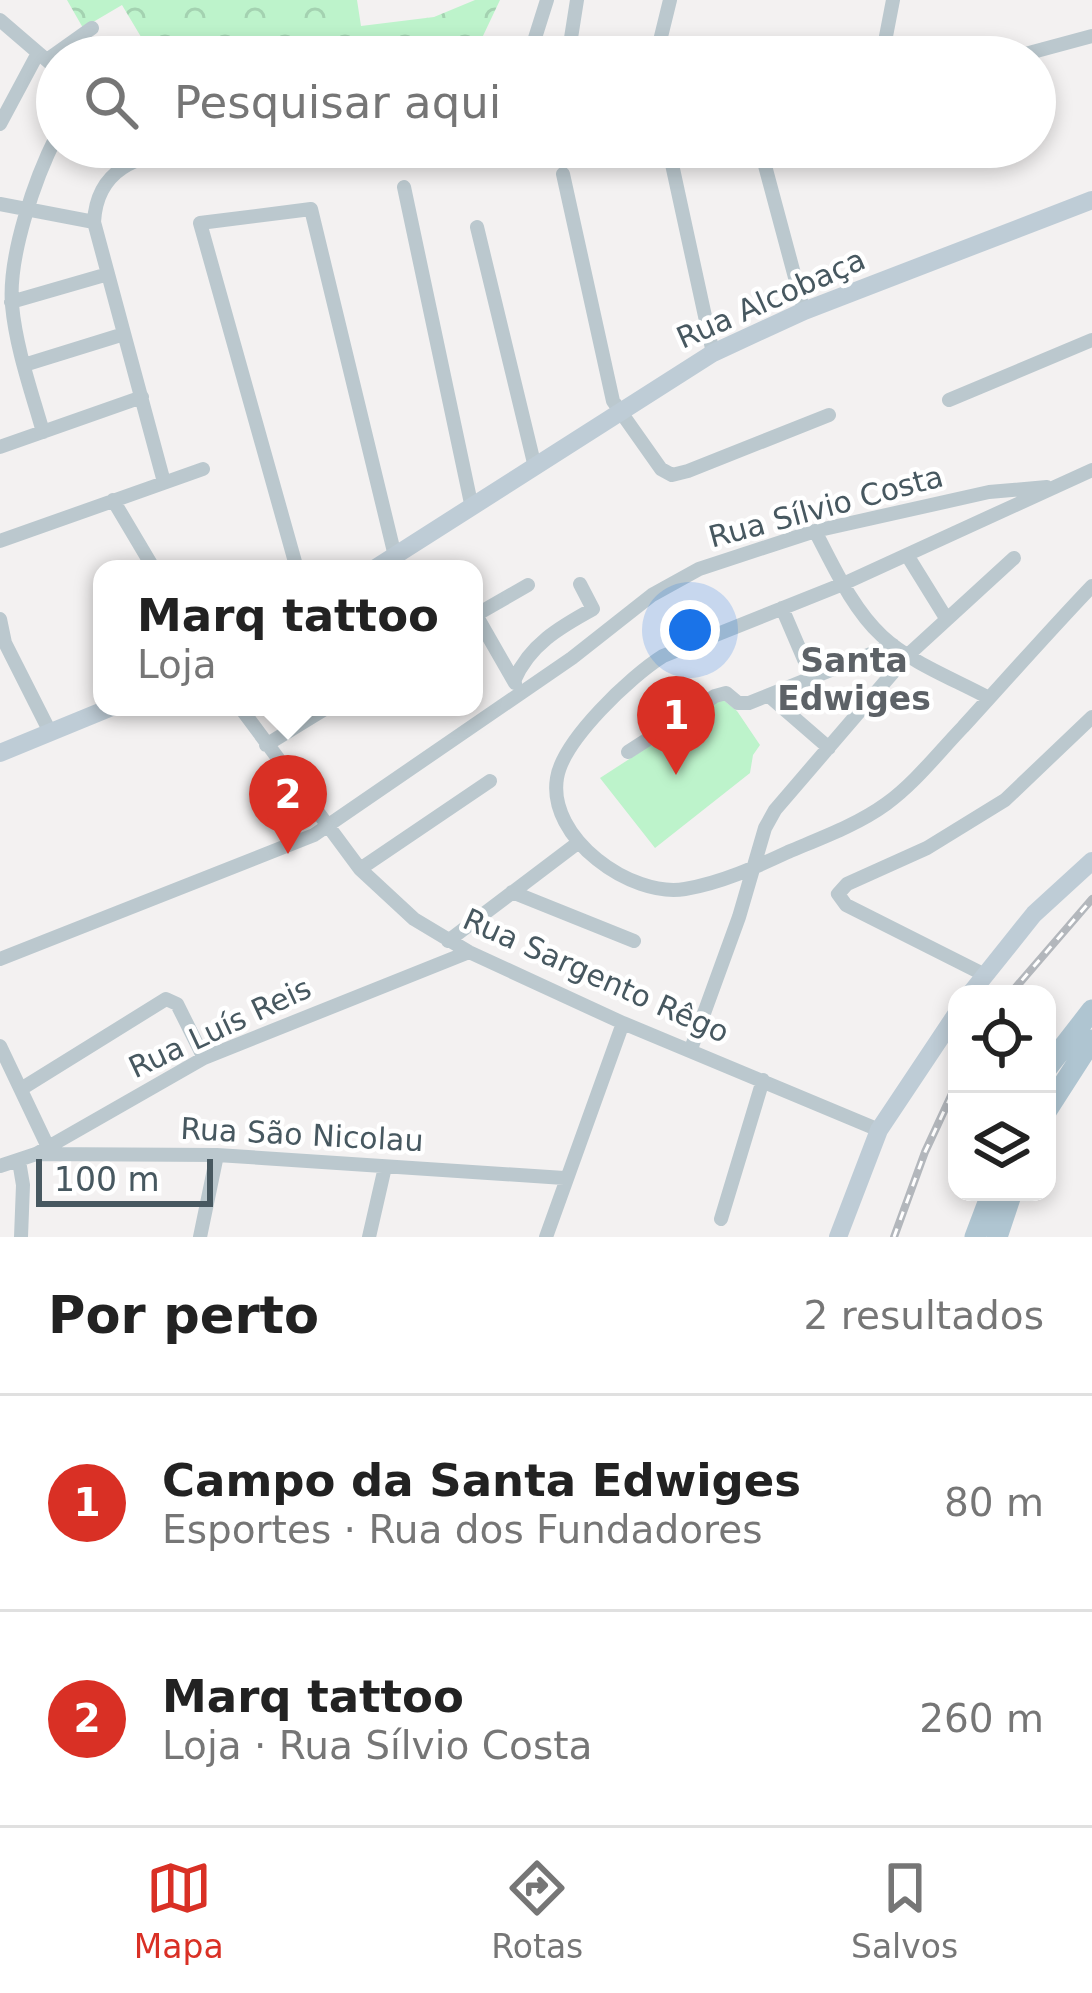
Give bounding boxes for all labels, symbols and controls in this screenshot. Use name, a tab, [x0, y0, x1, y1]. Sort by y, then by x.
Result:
search box	[36, 36, 1056, 168]
icon: search	[78, 69, 144, 135]
text: Pesquisar aqui	[174, 76, 501, 129]
street label: Rua Alcobaça	[671, 241, 870, 356]
street label: Rua Sílvio Costa	[705, 458, 947, 555]
popup	[93, 560, 483, 716]
text: Marq tattoo	[137, 589, 439, 642]
your location	[660, 600, 720, 660]
district label: Santa Edwiges	[777, 641, 931, 718]
text: Loja	[137, 642, 217, 687]
pin: 1	[637, 676, 715, 775]
pin: 2	[249, 755, 327, 854]
street label: Rua Sargento Rêgo	[458, 901, 735, 1050]
street label: Rua Luís Reis	[123, 970, 316, 1085]
map controls	[948, 985, 1056, 1201]
button: locate	[948, 985, 1056, 1093]
button: layers	[948, 1093, 1056, 1201]
street label: Rua São Nicolau	[180, 1111, 424, 1158]
scale bar	[36, 1153, 213, 1206]
text: 100 m	[54, 1160, 160, 1199]
text: Por perto	[48, 1286, 319, 1345]
text: 2 resultados	[804, 1293, 1044, 1338]
text: Campo da Santa Edwiges	[162, 1454, 801, 1507]
text: 1	[73, 1480, 101, 1525]
text: 80 m	[944, 1480, 1044, 1525]
text: Esportes · Rua dos Fundadores	[162, 1507, 763, 1552]
text: Marq tattoo	[162, 1670, 464, 1723]
text: 2	[73, 1696, 101, 1741]
text: 260 m	[919, 1696, 1044, 1741]
text: Loja · Rua Sílvio Costa	[162, 1723, 592, 1768]
tab: Mapa	[134, 1855, 224, 1966]
tab: Rotas	[491, 1855, 583, 1966]
tab: Salvos	[851, 1855, 958, 1966]

